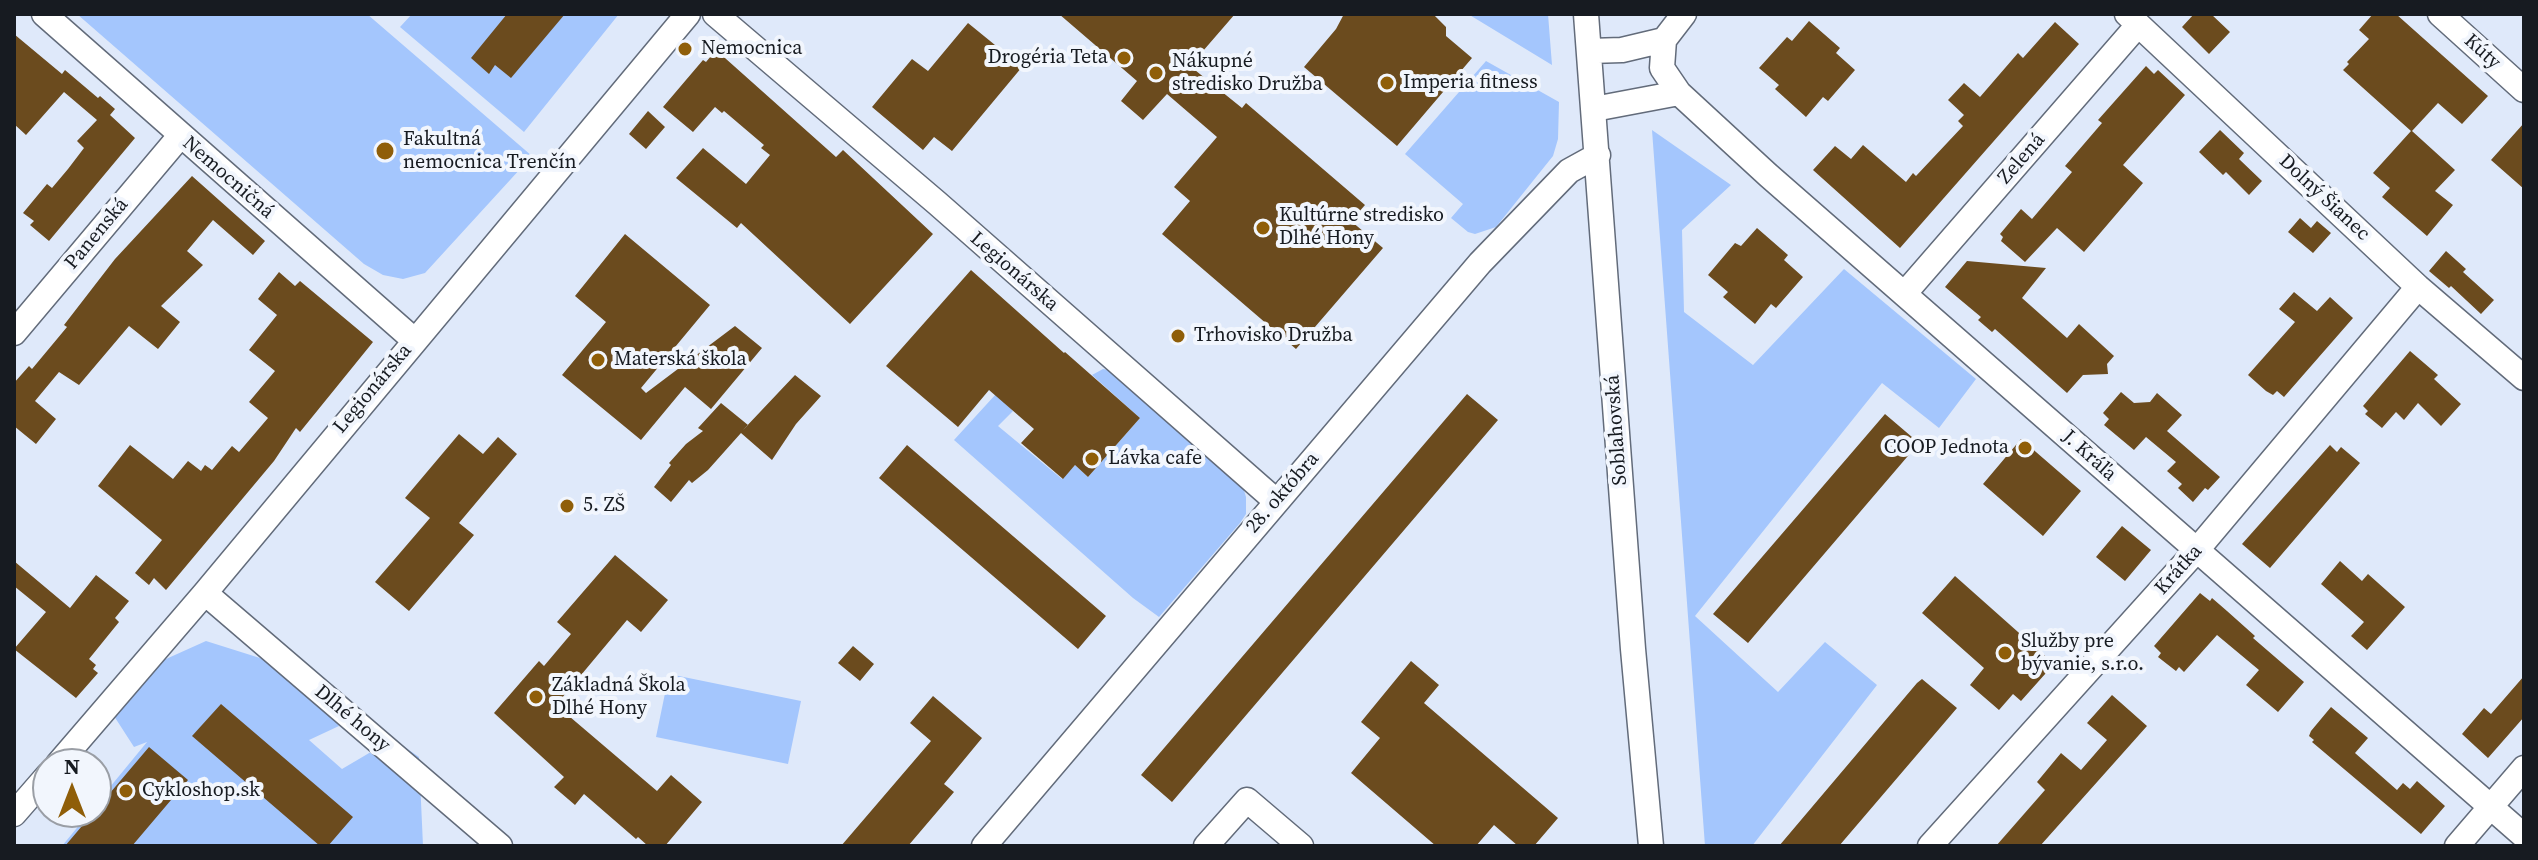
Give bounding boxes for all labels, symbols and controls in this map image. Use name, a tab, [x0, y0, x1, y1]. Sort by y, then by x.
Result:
street label: Kúty	[2459, 29, 2505, 75]
place label: Nemocnica	[701, 37, 802, 61]
marker: Nemocnica	[676, 40, 694, 58]
place label: Drogéria Teta	[987, 46, 1108, 70]
marker: Drogéria Teta	[1115, 49, 1133, 67]
place label: Nákupné stredisko Družba	[1172, 50, 1323, 97]
marker: Nákupné stredisko Družba	[1147, 64, 1165, 82]
place label: Imperia fitness	[1403, 71, 1538, 95]
marker: Imperia fitness	[1378, 74, 1396, 92]
place label: Fakultná nemocnica Trenčín	[403, 128, 577, 175]
street label: Zelená	[1993, 129, 2051, 189]
street label: Nemocničná	[177, 132, 279, 224]
marker: Fakultná nemocnica Trenčín	[374, 140, 396, 162]
street label: Dolný Šianec	[2273, 150, 2375, 246]
street label: Panenská	[60, 193, 134, 275]
place label: Kultúrne stredisko Dlhé Hony	[1279, 204, 1444, 251]
marker: Kultúrne stredisko Dlhé Hony	[1254, 219, 1272, 237]
street label: Legionárska	[965, 227, 1063, 317]
place label: Trhovisko Družba	[1194, 324, 1353, 348]
marker: Trhovisko Družba	[1169, 327, 1187, 345]
street label: Legionárska	[329, 339, 417, 439]
place label: Materská škola	[614, 348, 747, 372]
marker: Materská škola	[589, 351, 607, 369]
street label: Soblahovská	[1601, 374, 1633, 486]
street label: J. Kráľa	[2057, 425, 2121, 487]
place label: COOP Jednota	[1884, 436, 2009, 460]
marker: COOP Jednota	[2016, 439, 2034, 457]
place label: Lávka cafe	[1108, 447, 1202, 471]
street label: 28. októbra	[1241, 448, 1325, 538]
marker: Lávka cafe	[1083, 450, 1101, 468]
place label: 5. ZŠ	[583, 494, 625, 518]
marker: 5. ZŠ	[558, 497, 576, 515]
street label: Krátka	[2150, 540, 2208, 600]
place label: Služby pre bývanie, s.r.o.	[2021, 630, 2144, 677]
marker: Služby pre bývanie, s.r.o.	[1996, 644, 2014, 662]
place label: Základná Škola Dlhé Hony	[552, 674, 686, 721]
street label: Dlhé hony	[309, 680, 395, 758]
marker: Základná Škola Dlhé Hony	[527, 688, 545, 706]
north arrow	[32, 748, 112, 828]
text: N	[64, 751, 80, 781]
place label: Cykloshop.sk	[142, 779, 260, 803]
marker: Cykloshop.sk	[117, 782, 135, 800]

